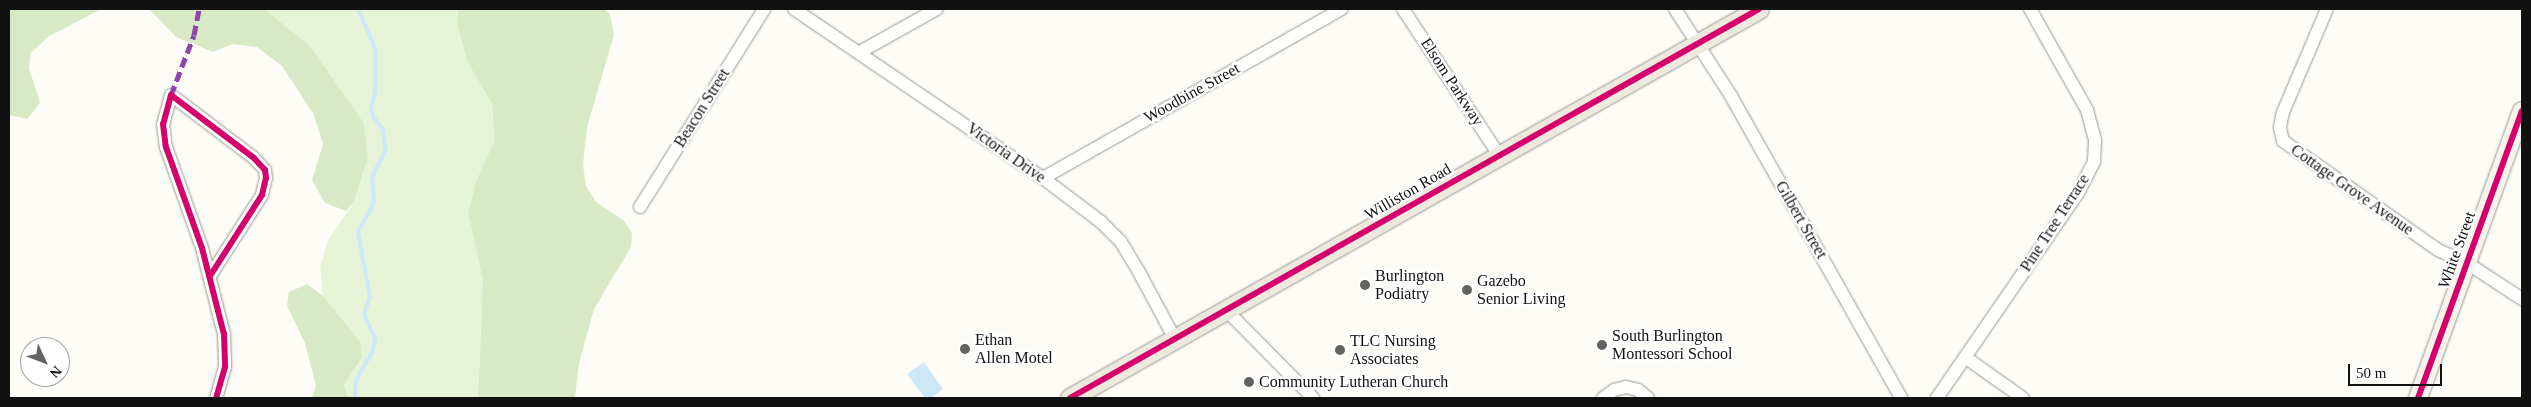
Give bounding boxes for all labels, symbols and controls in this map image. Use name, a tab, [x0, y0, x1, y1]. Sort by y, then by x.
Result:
street label: Elsom Parkway	[1416, 34, 1488, 130]
street label: Woodbine Street	[1141, 59, 1243, 127]
street label: Beacon Street	[670, 65, 734, 151]
street label: Victoria Drive	[963, 119, 1049, 187]
street label: Cottage Grove Avenue	[2287, 140, 2417, 240]
street label: Williston Road	[1361, 160, 1455, 224]
street label: Pine Tree Terrace	[2016, 170, 2094, 276]
street label: Gilbert Street	[1771, 178, 1831, 262]
street label: White Street	[2434, 209, 2480, 291]
place label: Burlington Podiatry	[1375, 266, 1444, 304]
place label: Gazebo Senior Living	[1477, 271, 1565, 309]
marker: Burlington Podiatry	[1359, 279, 1371, 291]
marker: Gazebo Senior Living	[1461, 284, 1473, 296]
place label: South Burlington Montessori School	[1612, 326, 1732, 364]
place label: Ethan Allen Motel	[975, 330, 1053, 368]
place label: TLC Nursing Associates	[1350, 331, 1436, 369]
north arrow	[20, 337, 70, 387]
marker: South Burlington Montessori School	[1596, 339, 1608, 351]
marker: Ethan Allen Motel	[959, 343, 971, 355]
marker: TLC Nursing Associates	[1334, 344, 1346, 356]
scale bar	[2351, 354, 2445, 386]
text: N	[47, 363, 65, 381]
text: 50 m	[2356, 365, 2386, 381]
place label: Community Lutheran Church	[1259, 372, 1448, 392]
marker: Community Lutheran Church	[1243, 376, 1255, 388]

